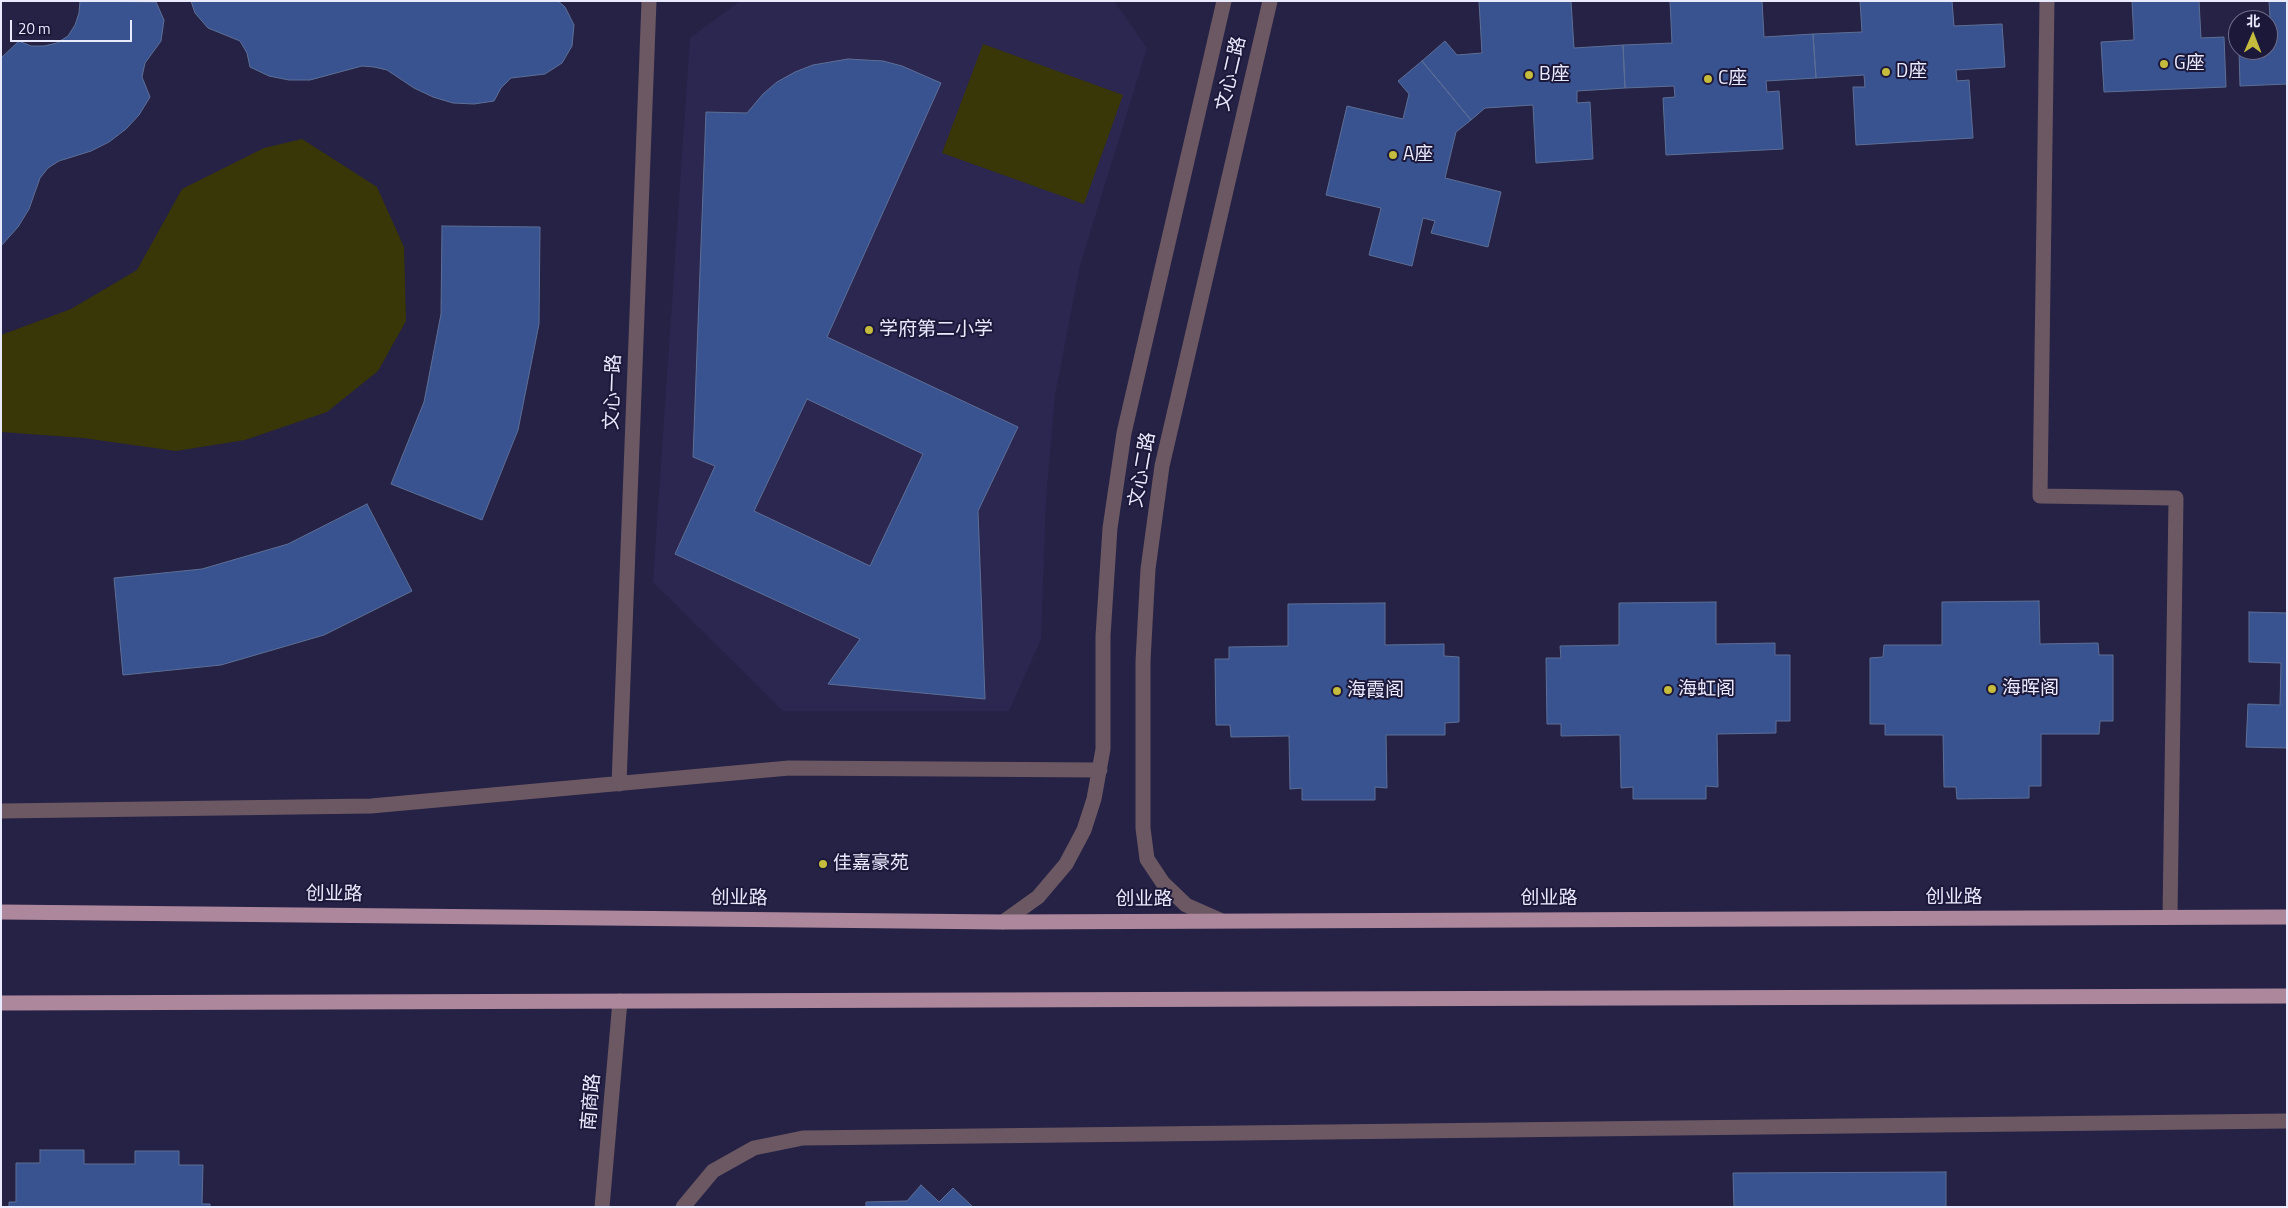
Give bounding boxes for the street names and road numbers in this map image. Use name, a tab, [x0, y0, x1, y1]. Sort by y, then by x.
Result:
street label: 文心二路	[1212, 34, 1252, 114]
street label: 文心一路	[601, 354, 627, 430]
street label: 文心二路	[1125, 431, 1161, 509]
street label: 创业路	[305, 883, 363, 907]
street label: 创业路	[710, 887, 768, 911]
street label: 创业路	[1926, 887, 1982, 909]
street label: 创业路	[1521, 888, 1577, 910]
street label: 创业路	[1116, 889, 1172, 911]
street label: 南商路	[578, 1073, 606, 1131]

